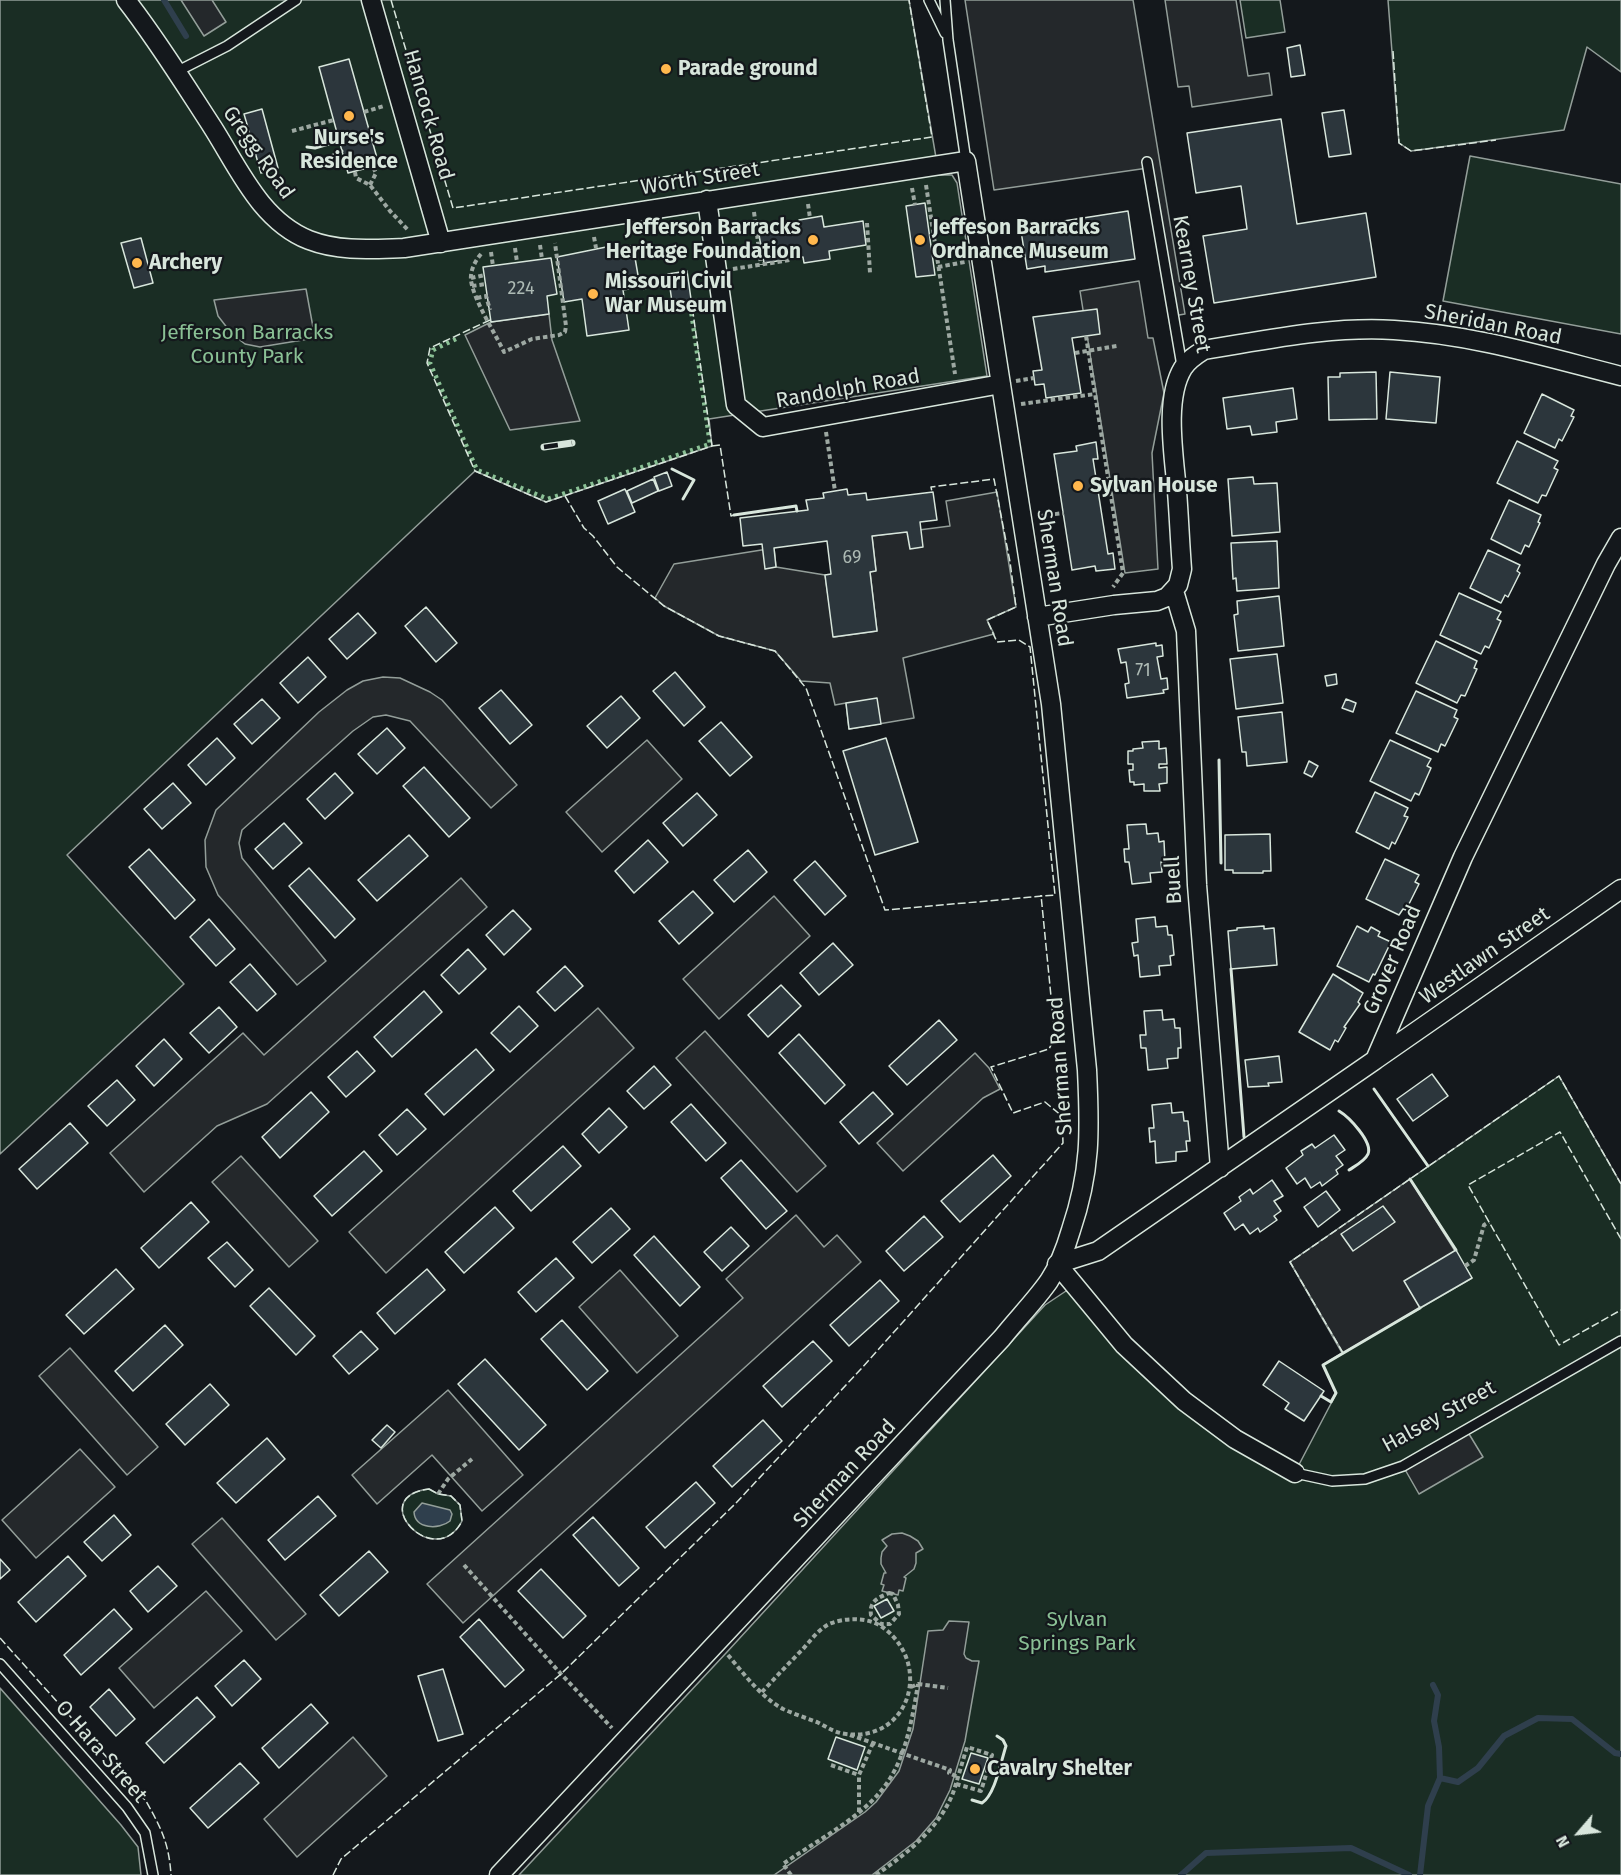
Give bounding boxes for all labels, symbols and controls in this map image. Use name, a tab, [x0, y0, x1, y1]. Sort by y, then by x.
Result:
street label: Hancock Road	[397, 47, 459, 183]
place label: Parade ground	[678, 56, 818, 82]
marker: Parade ground	[659, 62, 673, 76]
street label: Gregg Road	[217, 102, 299, 204]
marker: Nurse's Residence	[342, 109, 356, 123]
place label: Nurse's Residence	[300, 125, 398, 175]
street label: Worth Street	[639, 157, 761, 201]
street label: Kearney Street	[1166, 213, 1216, 355]
place label: Jefferson Barracks Heritage Foundation	[606, 215, 801, 265]
place label: Jeffeson Barracks Ordnance Museum	[932, 215, 1109, 265]
marker: Jefferson Barracks Heritage Foundation	[806, 233, 820, 247]
marker: Jeffeson Barracks Ordnance Museum	[913, 233, 927, 247]
place label: Archery	[149, 250, 222, 276]
marker: Archery	[130, 256, 144, 270]
place label: Missouri Civil War Museum	[605, 269, 732, 319]
house number: 224	[508, 278, 534, 300]
marker: Missouri Civil War Museum	[586, 287, 600, 301]
street label: Sheridan Road	[1422, 299, 1564, 351]
park label: Jefferson Barracks County Park	[161, 320, 333, 370]
street label: Randolph Road	[774, 364, 922, 414]
place label: Sylvan House	[1090, 473, 1218, 499]
marker: Sylvan House	[1071, 479, 1085, 493]
street label: Sherman Road	[1031, 507, 1077, 649]
house number: 69	[843, 547, 861, 569]
house number: 71	[1135, 660, 1151, 682]
street label: Buell	[1160, 855, 1188, 905]
street label: Grover Road	[1359, 901, 1427, 1019]
street label: Westlawn Street	[1415, 902, 1555, 1010]
street label: Sherman Road	[1044, 996, 1078, 1136]
street label: Halsey Street	[1378, 1376, 1500, 1458]
street label: Sherman Road	[788, 1415, 902, 1533]
park label: Sylvan Springs Park	[1018, 1607, 1136, 1657]
street label: O Hara Street	[50, 1696, 152, 1808]
place label: Cavalry Shelter	[987, 1756, 1132, 1782]
marker: Cavalry Shelter	[968, 1762, 982, 1776]
north arrow	[1549, 1803, 1609, 1863]
text: N	[1552, 1833, 1574, 1851]

